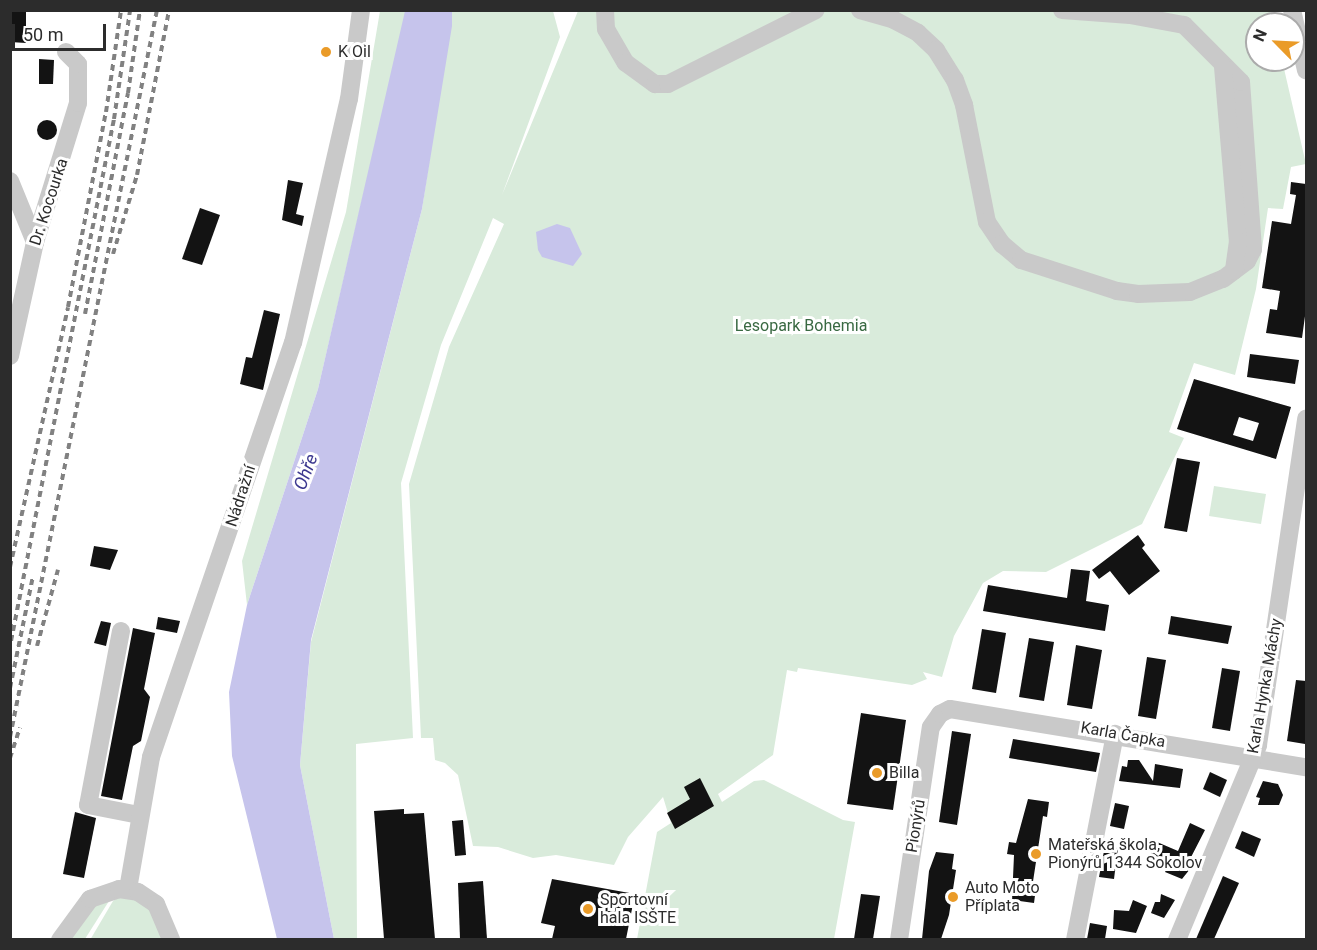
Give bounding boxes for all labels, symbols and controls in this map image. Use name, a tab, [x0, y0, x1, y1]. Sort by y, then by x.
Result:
scale bar	[15, 12, 110, 50]
north arrow	[1245, 12, 1305, 72]
text: 50 m	[23, 24, 63, 45]
text: N	[1249, 26, 1271, 44]
place label: K Oil	[338, 42, 371, 62]
marker: K Oil	[319, 45, 333, 59]
street label: Dr. Kocourka	[26, 156, 72, 248]
park label: Lesopark Bohemia	[735, 316, 867, 336]
water label: Ohře	[289, 451, 323, 493]
street label: Nádražní	[222, 463, 260, 529]
street label: Karla Hynka Máchy	[1244, 617, 1286, 755]
street label: Karla Čapka	[1079, 718, 1167, 752]
place label: Billa	[889, 763, 919, 783]
marker: Billa	[870, 766, 884, 780]
street label: Pionýrů	[902, 798, 930, 854]
place label: Mateřská škola, Pionýrů 1344 Sokolov	[1048, 835, 1202, 873]
marker: Mateřská škola, Pionýrů 1344 Sokolov	[1029, 847, 1043, 861]
place label: Auto Moto Příplata	[965, 878, 1040, 916]
place label: Sportovní hala ISŠTE	[600, 890, 676, 928]
marker: Auto Moto Příplata	[946, 890, 960, 904]
marker: Sportovní hala ISŠTE	[581, 902, 595, 916]

